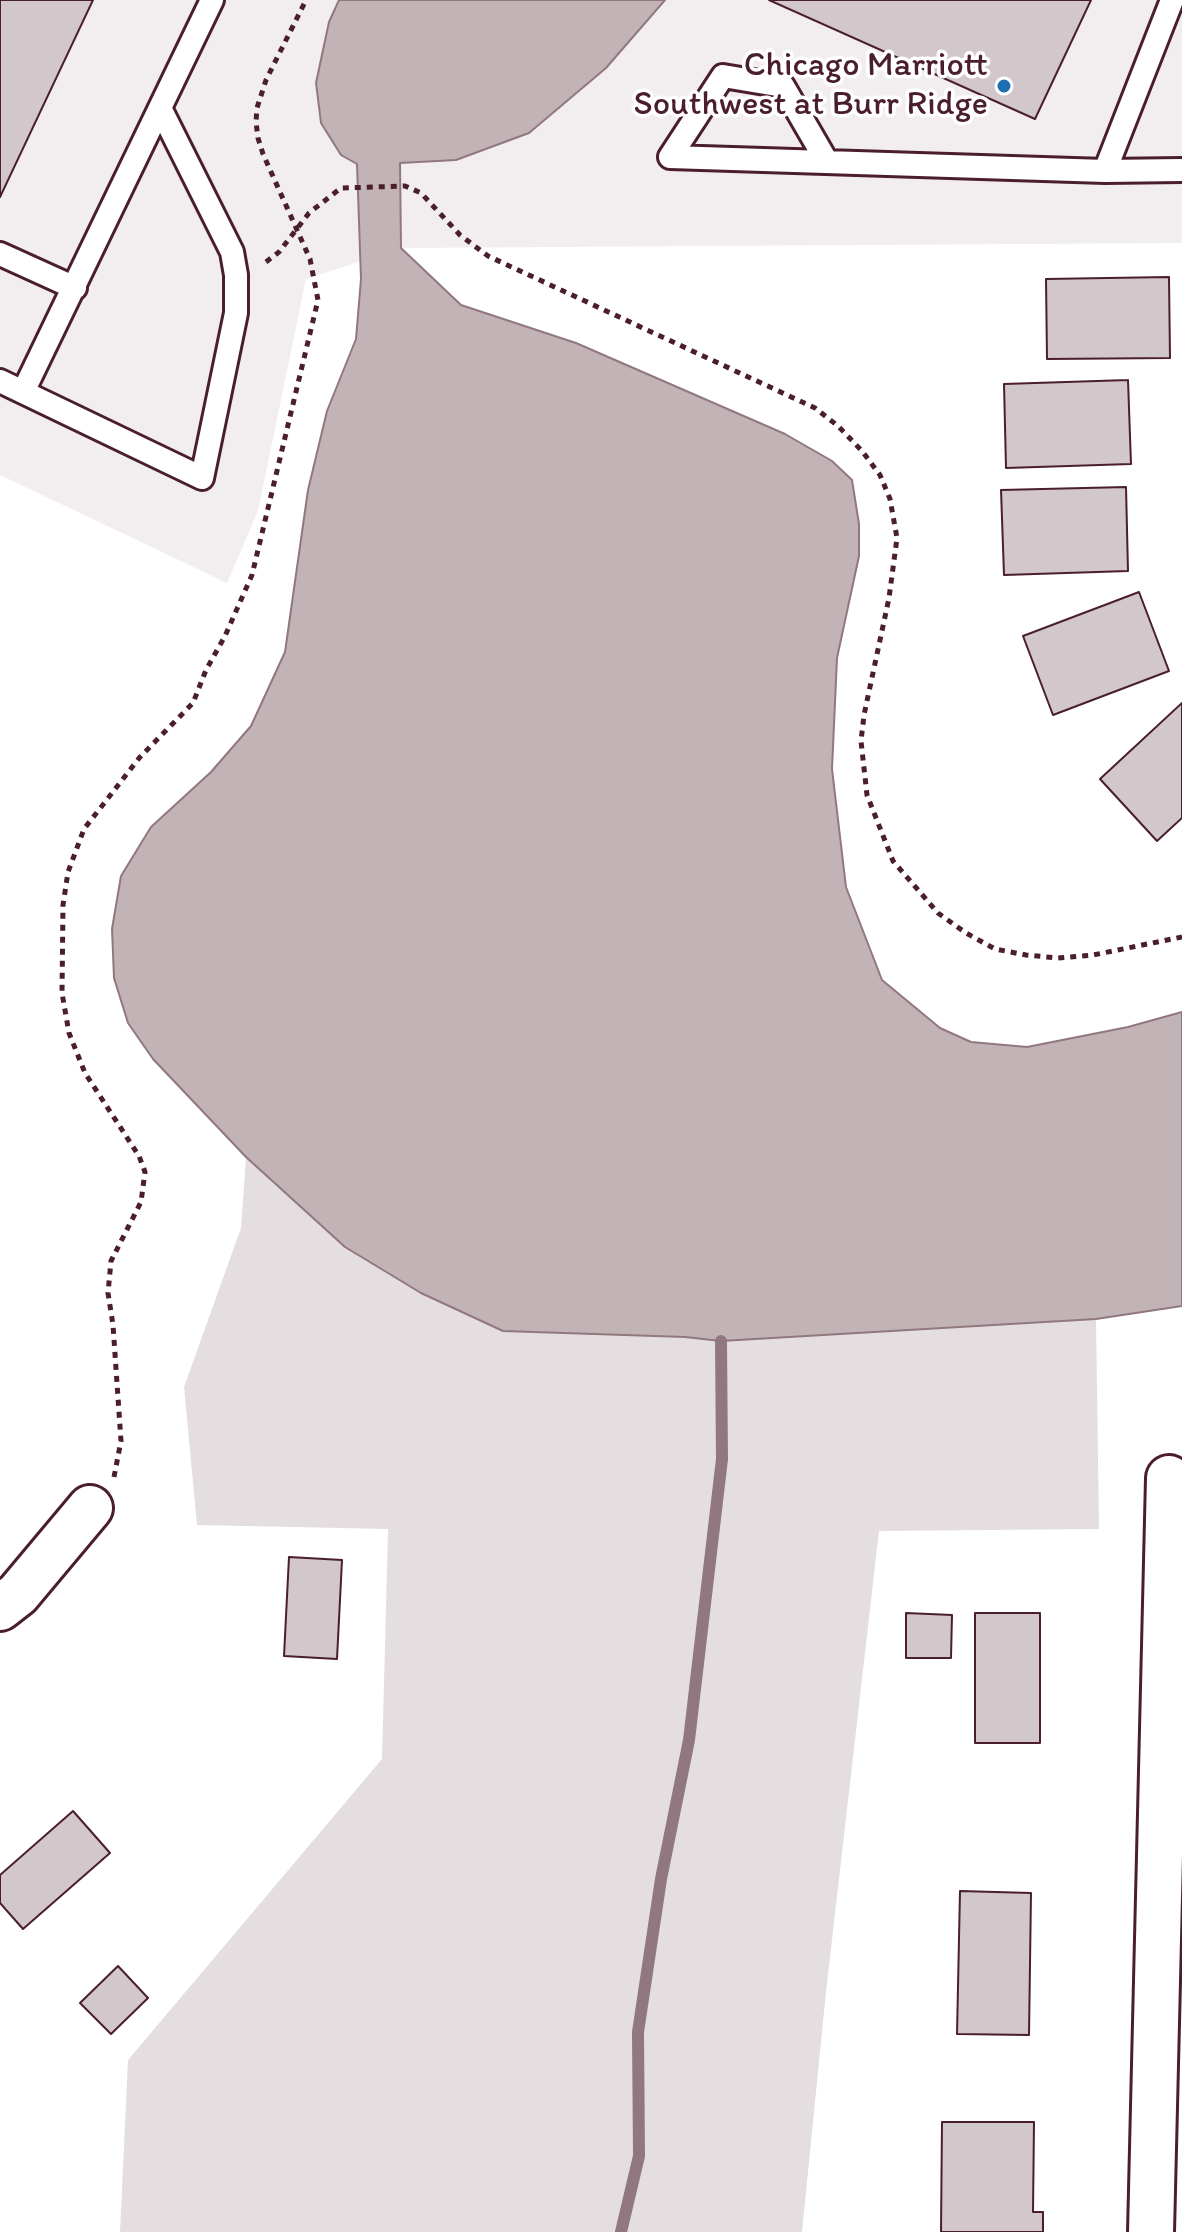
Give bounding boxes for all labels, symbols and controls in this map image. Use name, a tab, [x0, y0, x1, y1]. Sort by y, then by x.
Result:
place label: Chicago Marriott Southwest at Burr Ridge	[634, 46, 988, 126]
marker: Chicago Marriott Southwest at Burr Ridge	[995, 77, 1013, 95]

